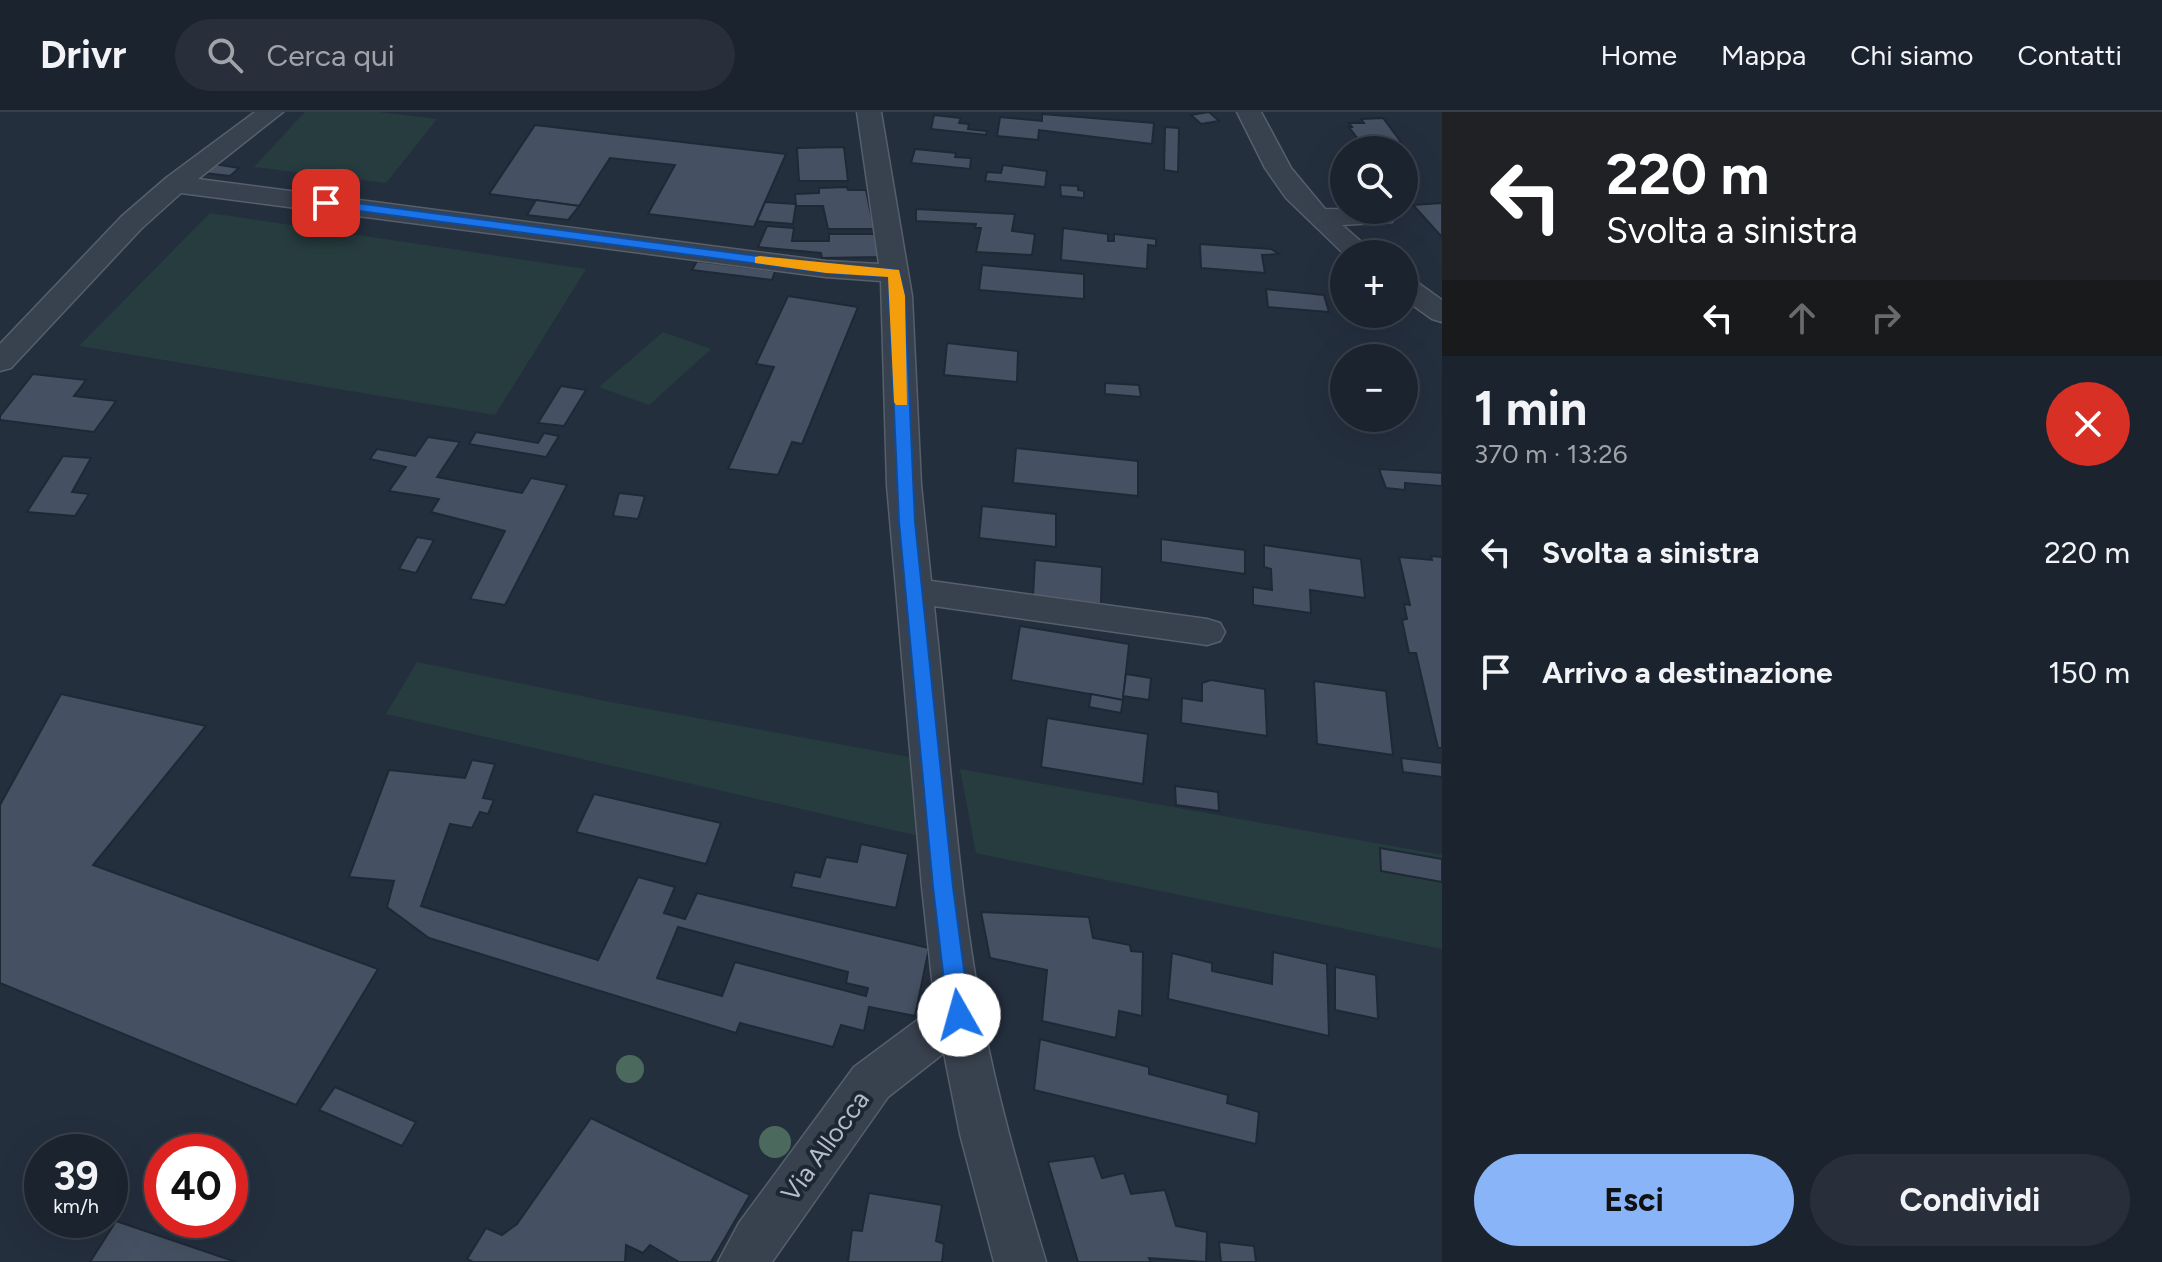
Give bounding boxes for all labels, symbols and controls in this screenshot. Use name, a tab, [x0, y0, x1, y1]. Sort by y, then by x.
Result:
search box	[175, 19, 735, 91]
text: Drivr	[40, 32, 127, 78]
icon: search	[203, 33, 247, 77]
text: Cerca qui	[267, 37, 395, 74]
text: Home	[1601, 38, 1677, 72]
text: Mappa	[1721, 38, 1806, 72]
text: Chi siamo	[1850, 38, 1973, 72]
text: Contatti	[2017, 38, 2122, 72]
map controls	[1330, 136, 1418, 432]
button: search	[1330, 136, 1418, 224]
text: 220 m	[1606, 141, 1769, 208]
icon: left	[1474, 144, 1578, 248]
pin	[292, 169, 360, 237]
icon: arrive	[304, 181, 348, 225]
text: Svolta a sinistra	[1606, 209, 1858, 252]
button: +	[1330, 240, 1418, 328]
icon: left	[1696, 296, 1740, 340]
icon: ahead	[1780, 296, 1824, 340]
icon: right	[1864, 296, 1908, 340]
button: −	[1330, 344, 1418, 432]
text: 1 min	[1474, 379, 1587, 437]
button: close	[2046, 382, 2130, 466]
text: 370 m · 13:26	[1474, 438, 1627, 470]
icon: left	[1474, 530, 1518, 574]
text: Svolta a sinistra	[1542, 534, 1759, 571]
text: 220 m	[2044, 534, 2130, 571]
icon: arrive	[1474, 650, 1518, 694]
text: Arrivo a destinazione	[1542, 654, 1833, 691]
text: 150 m	[2048, 654, 2130, 691]
position arrow	[917, 973, 1001, 1057]
street label: Via Allocca	[774, 1084, 876, 1208]
speed limit sign: 40	[144, 1134, 248, 1238]
text: 39	[53, 1152, 99, 1200]
button: Esci	[1474, 1154, 1794, 1246]
button: Condividi	[1810, 1154, 2130, 1246]
text: km/h	[53, 1194, 99, 1218]

